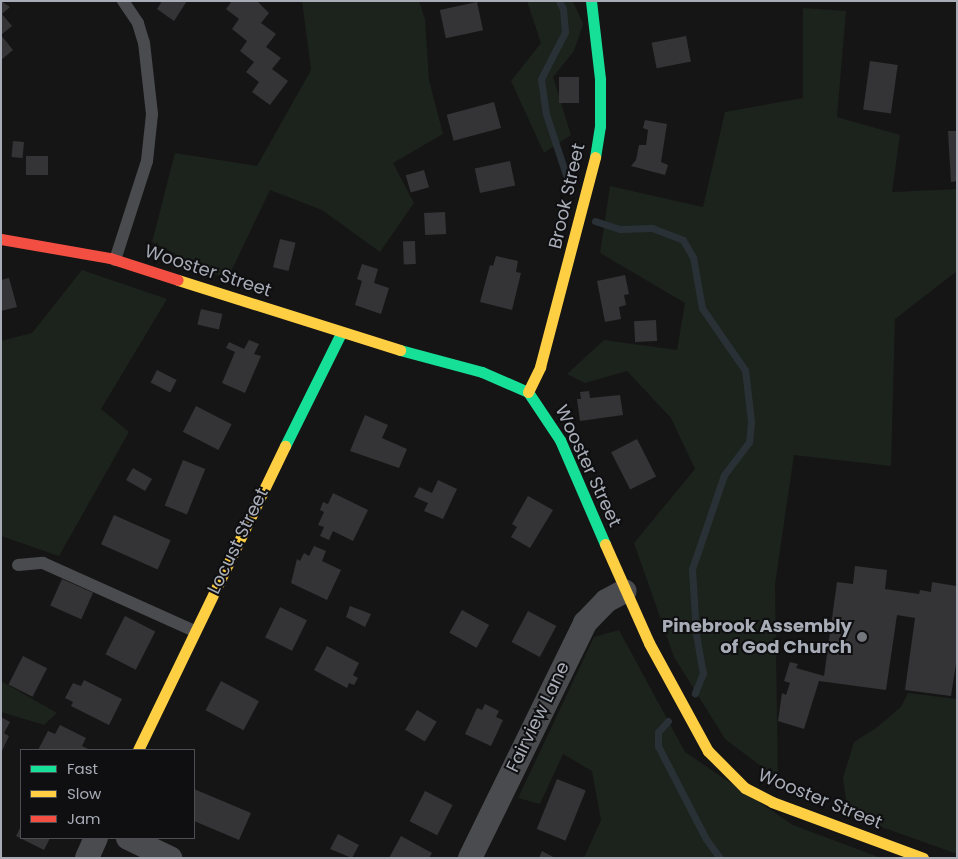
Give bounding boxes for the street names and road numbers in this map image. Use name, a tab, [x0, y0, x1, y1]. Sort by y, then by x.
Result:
street label: Brook Street	[544, 141, 590, 251]
street label: Wooster Street	[142, 240, 274, 302]
street label: Wooster Street	[550, 402, 626, 530]
street label: Locust Street	[203, 484, 273, 598]
street label: Fairview Lane	[502, 658, 574, 776]
street label: Wooster Street	[755, 764, 885, 834]

